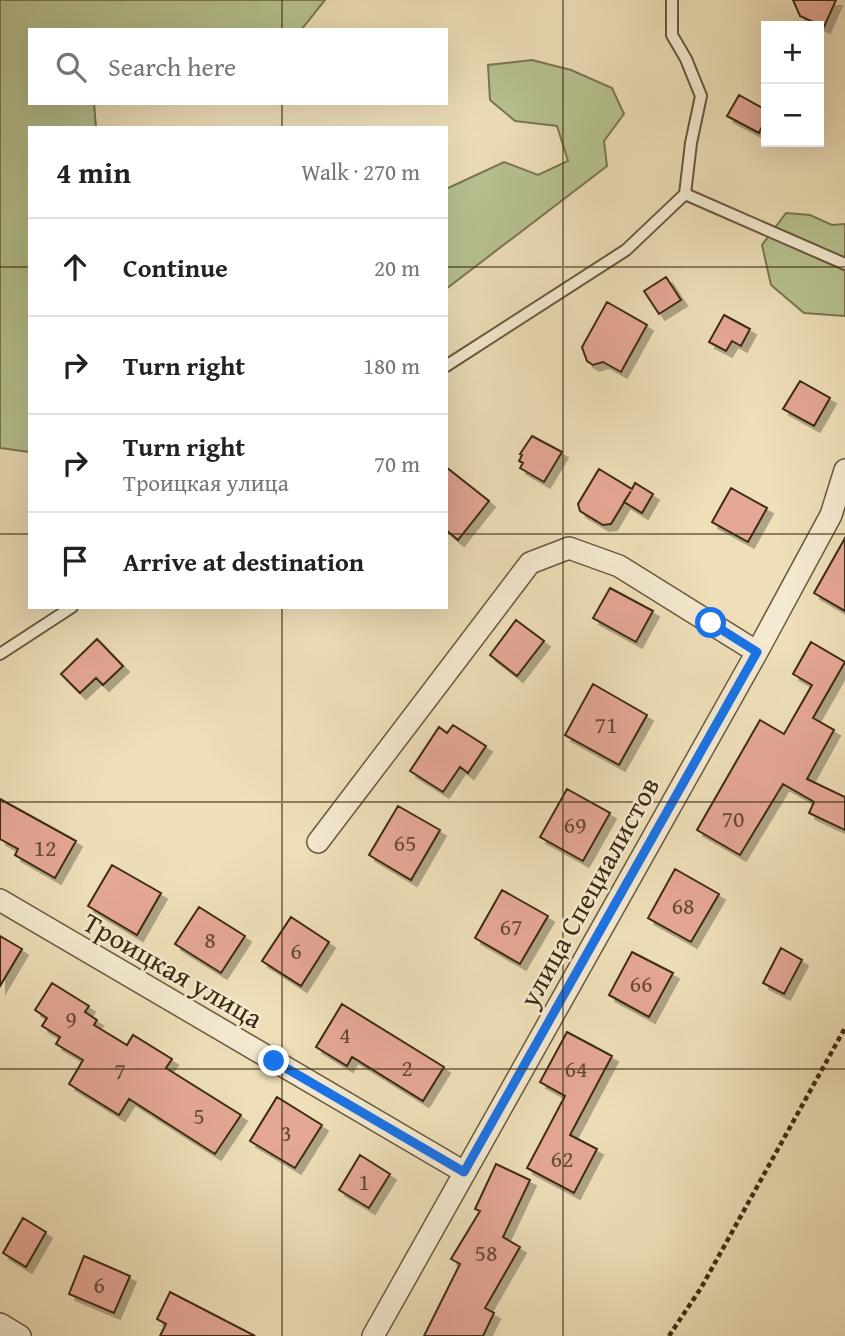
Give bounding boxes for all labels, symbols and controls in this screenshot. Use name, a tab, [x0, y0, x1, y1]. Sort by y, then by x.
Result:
map controls	[761, 21, 824, 147]
button: +	[761, 21, 824, 84]
search box	[28, 28, 448, 105]
text: Search here	[108, 47, 236, 86]
icon: search	[52, 48, 90, 86]
button: −	[761, 84, 824, 147]
text: 4 min	[56, 150, 131, 194]
text: Walk · 270 m	[301, 155, 420, 188]
icon: ahead	[56, 248, 94, 286]
text: Continue	[123, 248, 228, 287]
text: 20 m	[374, 251, 420, 284]
icon: right	[56, 346, 94, 384]
text: Turn right	[123, 346, 245, 385]
text: 180 m	[363, 349, 420, 382]
text: Turn right	[123, 427, 245, 466]
icon: right	[56, 444, 94, 482]
text: 70 m	[374, 447, 420, 480]
text: Троицкая улица	[123, 466, 289, 499]
icon: arrive	[56, 542, 94, 580]
text: Arrive at destination	[123, 542, 364, 581]
route start	[695, 607, 726, 638]
house number: 71	[594, 707, 618, 742]
street label: улица Специалистов	[508, 769, 669, 1015]
house number: 70	[721, 801, 745, 836]
house number: 69	[563, 807, 587, 842]
house number: 65	[393, 825, 417, 860]
house number: 12	[33, 830, 57, 865]
house number: 68	[671, 888, 695, 923]
street label: Троицкая улица	[76, 901, 271, 1038]
house number: 67	[499, 909, 523, 944]
house number: 8	[204, 922, 216, 957]
house number: 6	[290, 933, 302, 968]
house number: 66	[629, 966, 653, 1001]
house number: 9	[65, 1001, 77, 1036]
house number: 4	[339, 1017, 351, 1052]
route end	[258, 1045, 289, 1076]
house number: 2	[401, 1050, 413, 1085]
house number: 64	[564, 1051, 588, 1086]
house number: 7	[114, 1053, 126, 1088]
house number: 5	[193, 1098, 205, 1133]
house number: 3	[280, 1115, 292, 1150]
house number: 62	[550, 1141, 574, 1176]
house number: 1	[358, 1164, 370, 1199]
house number: 58	[474, 1235, 498, 1270]
house number: 6	[93, 1267, 105, 1302]

